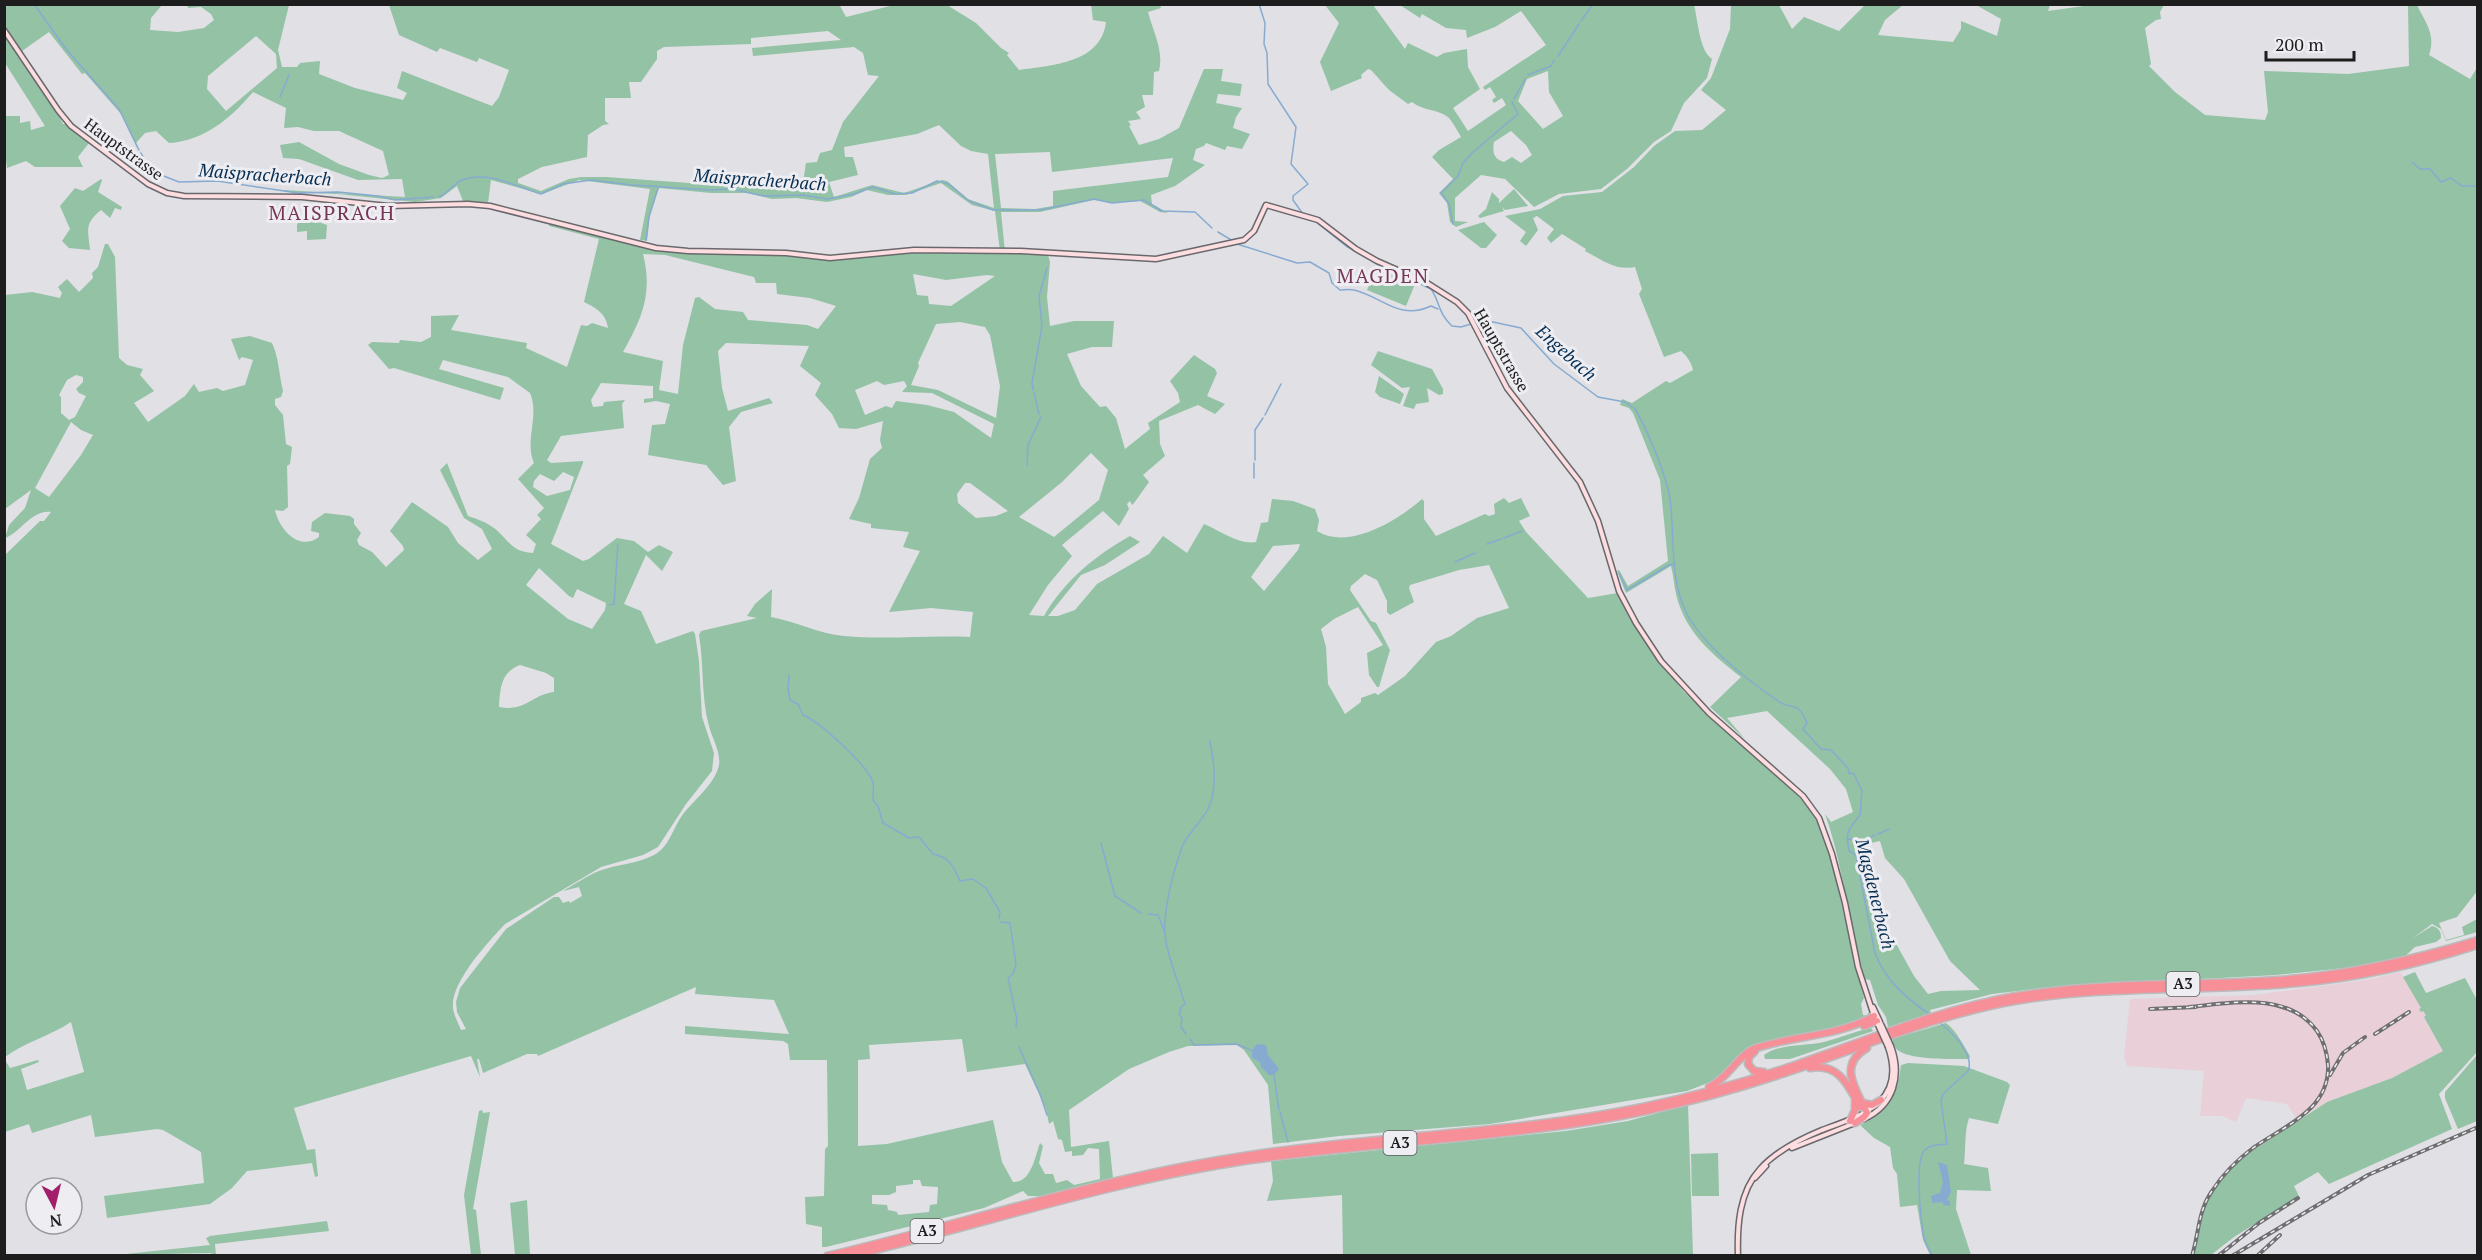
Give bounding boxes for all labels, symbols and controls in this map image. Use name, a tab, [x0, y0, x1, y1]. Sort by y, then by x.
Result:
scale bar	[2266, 24, 2354, 62]
text: 200 m	[2275, 32, 2324, 56]
street label: Hauptstrasse	[80, 113, 168, 185]
water label: Maispracherbach	[197, 157, 332, 191]
water label: Maispracherbach	[692, 162, 827, 196]
district label: MAISPRACH	[269, 199, 395, 226]
district label: MAGDEN	[1336, 262, 1430, 289]
street label: Hauptstrasse	[1469, 304, 1535, 396]
water label: Engebach	[1530, 318, 1602, 386]
water label: Magdenerbach	[1850, 835, 1901, 952]
road number: A3	[2166, 972, 2200, 996]
road number: A3	[1384, 1131, 1416, 1155]
north arrow	[24, 1176, 84, 1236]
text: N	[48, 1209, 63, 1233]
road number: A3	[910, 1219, 944, 1243]

